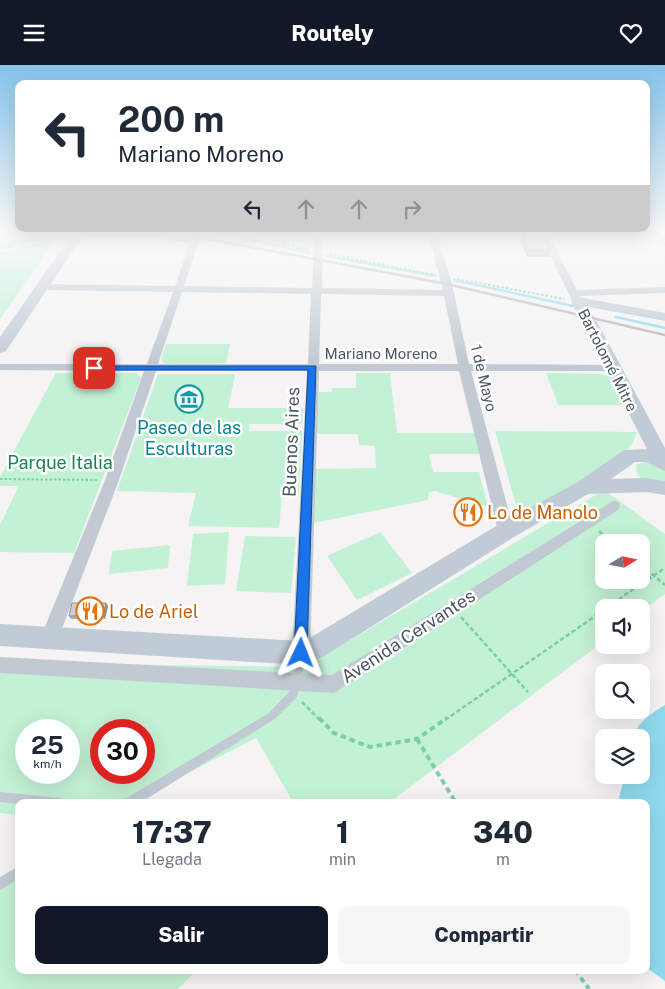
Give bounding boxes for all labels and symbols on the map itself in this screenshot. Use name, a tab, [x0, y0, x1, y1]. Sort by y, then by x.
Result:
street label: Bartolomé Mitre	[575, 306, 641, 414]
street label: 1 de Mayo	[468, 343, 500, 413]
street label: Mariano Moreno	[324, 345, 438, 362]
pin	[73, 347, 115, 389]
museum icon: Paseo de las Esculturas	[174, 384, 204, 414]
street label: Buenos Aires	[279, 387, 303, 497]
place label: Paseo de las Esculturas	[137, 417, 241, 459]
park label: Parque Italia	[7, 452, 113, 473]
restaurant icon: Lo de Manolo	[453, 497, 483, 527]
place label: Lo de Manolo	[487, 502, 598, 523]
north arrow	[595, 534, 650, 589]
street label: Avenida Cervantes	[337, 585, 479, 687]
restaurant icon: Lo de Ariel	[75, 596, 105, 626]
place label: Lo de Ariel	[109, 601, 198, 622]
position arrow	[274, 626, 326, 678]
speed limit sign: 30	[90, 719, 155, 784]

